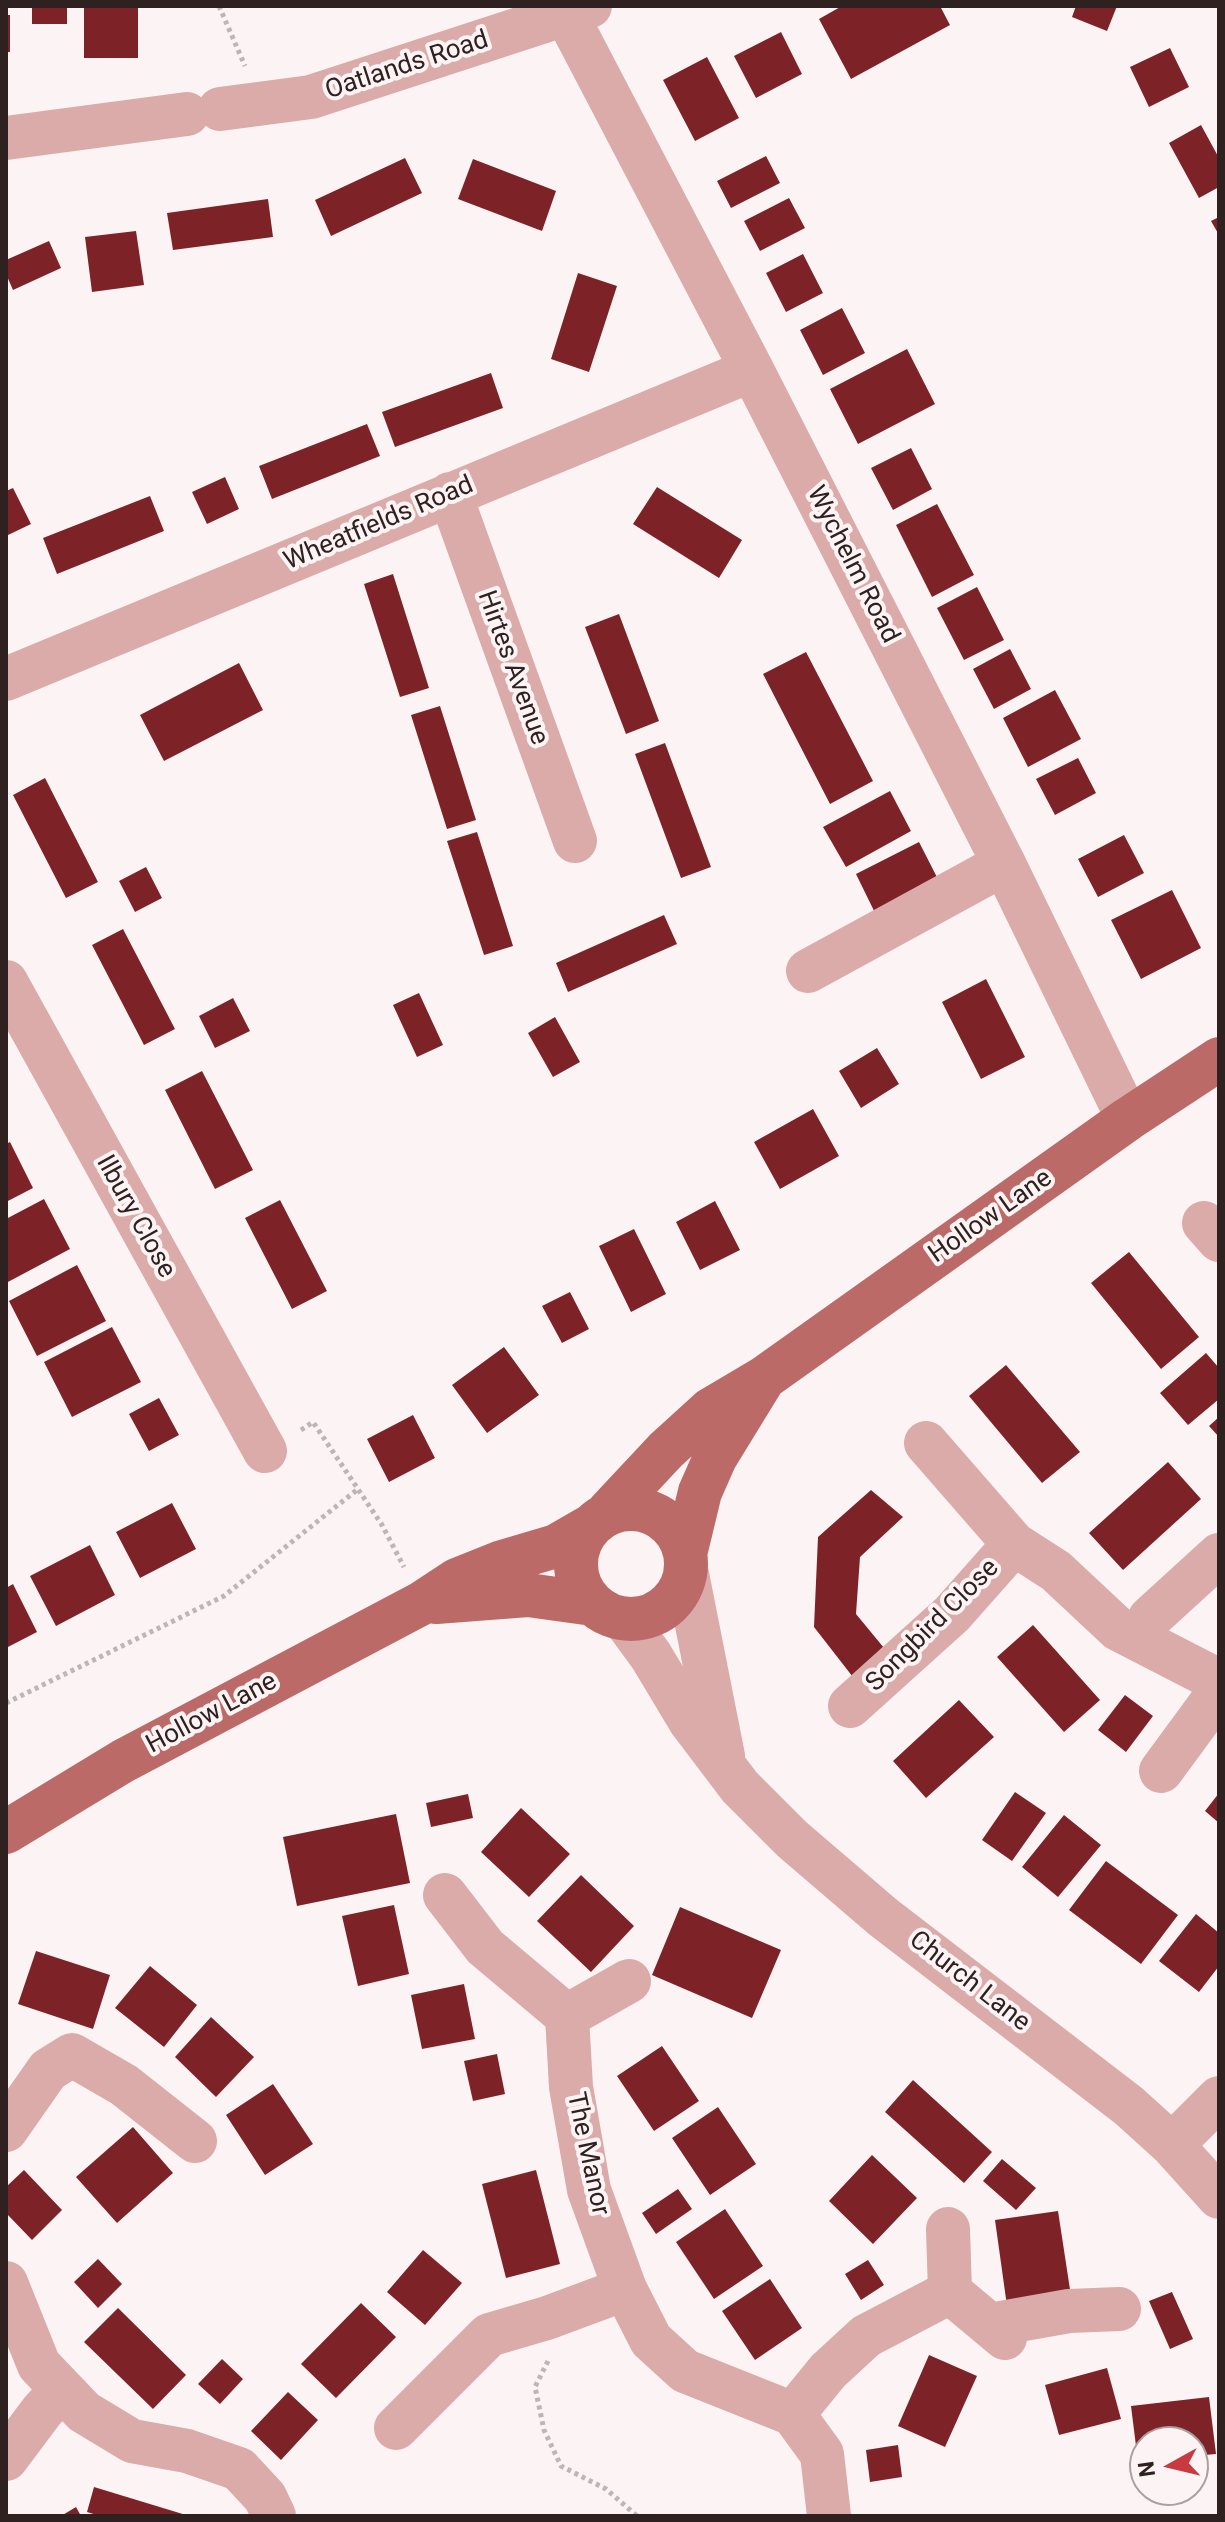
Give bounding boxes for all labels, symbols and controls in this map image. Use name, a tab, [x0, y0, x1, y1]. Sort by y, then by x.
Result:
street label: Oatlands Road	[322, 25, 492, 107]
street label: Wheatfields Road	[280, 470, 478, 578]
street label: Wychelm Road	[799, 481, 905, 649]
street label: Hirtes Avenue	[470, 587, 554, 749]
street label: Ilbury Close	[89, 1150, 181, 1284]
street label: Hollow Lane	[923, 1163, 1059, 1271]
street label: Songbird Close	[860, 1553, 1006, 1699]
street label: Hollow Lane	[141, 1667, 283, 1761]
street label: Church Lane	[902, 1925, 1036, 2039]
street label: The Manor	[559, 2090, 615, 2218]
north arrow	[1129, 2426, 1209, 2506]
text: N	[1133, 2460, 1160, 2479]

